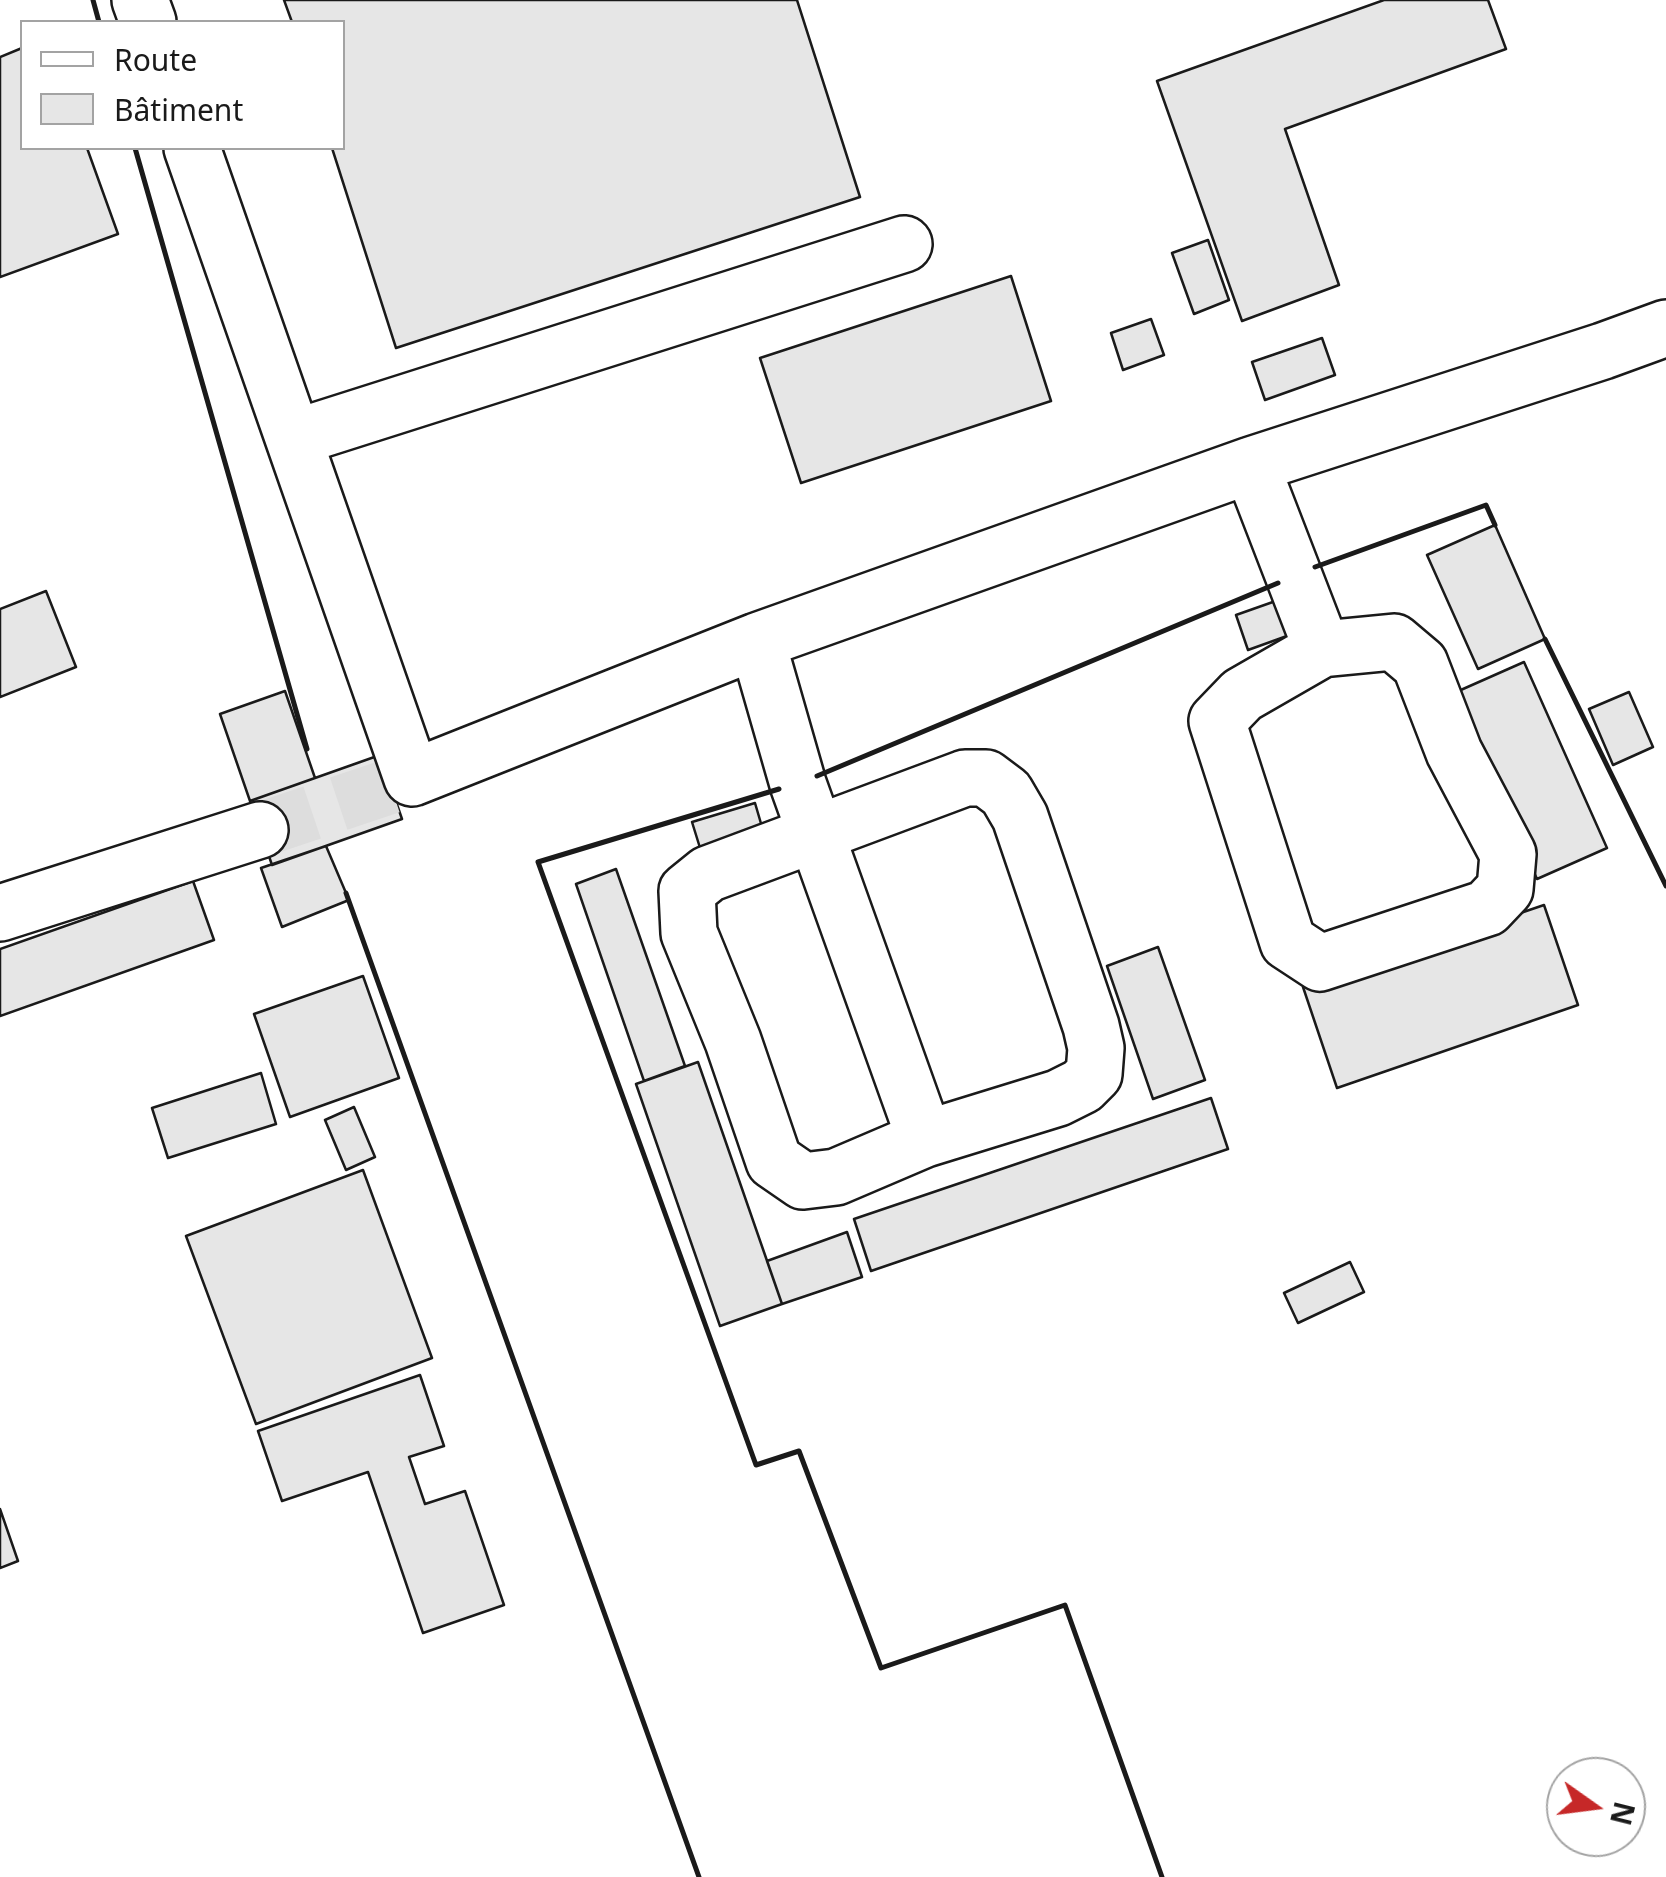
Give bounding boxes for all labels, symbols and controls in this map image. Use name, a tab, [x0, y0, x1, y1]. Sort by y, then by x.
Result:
legend	[20, 20, 345, 150]
text: Route	[114, 39, 197, 80]
text: Bâtiment	[114, 89, 243, 130]
north arrow	[1546, 1757, 1646, 1857]
text: N	[1602, 1798, 1644, 1829]

